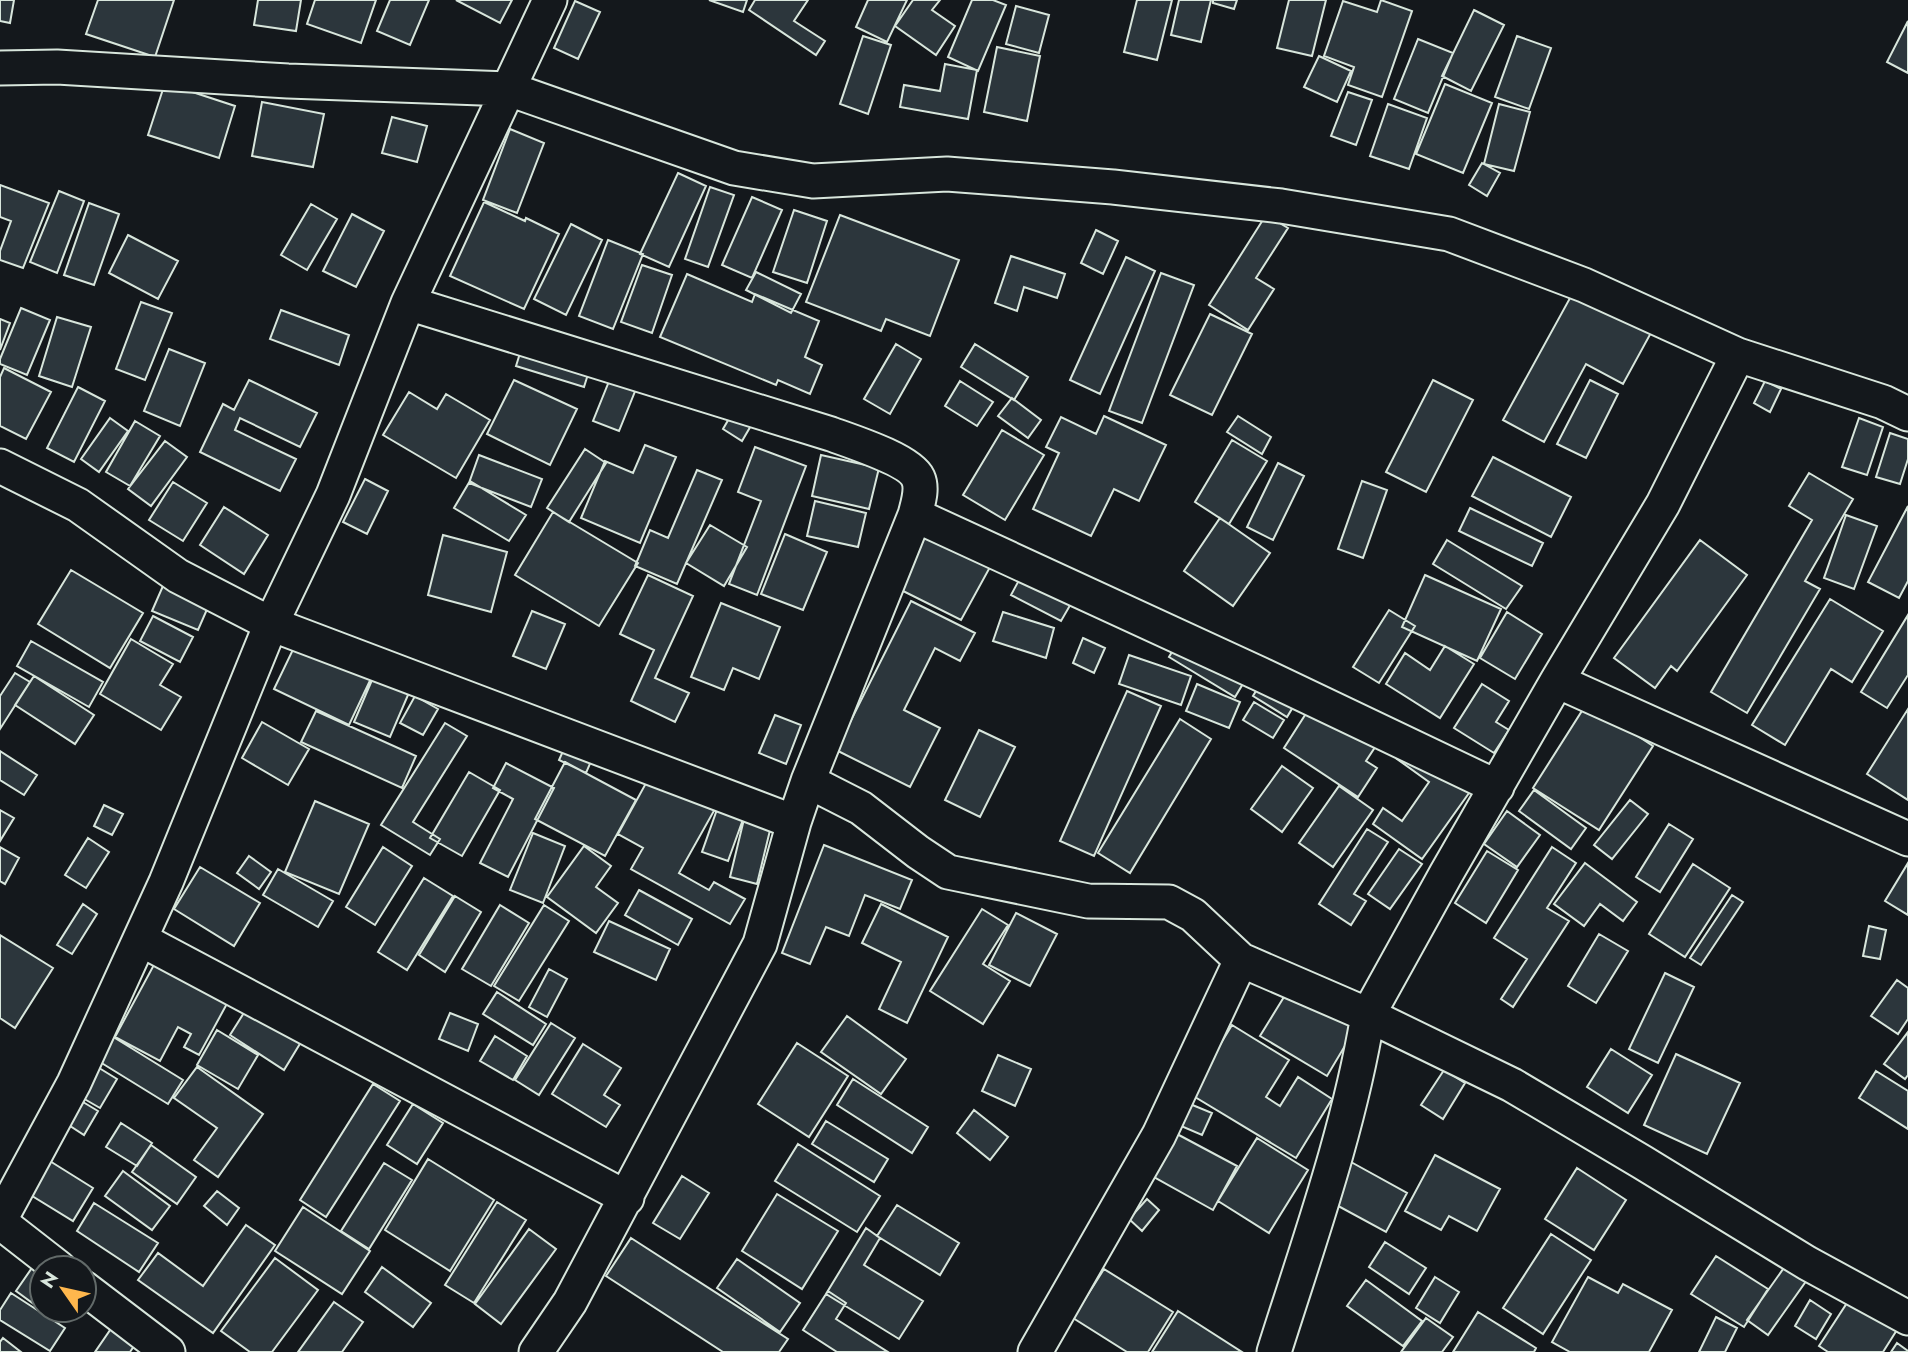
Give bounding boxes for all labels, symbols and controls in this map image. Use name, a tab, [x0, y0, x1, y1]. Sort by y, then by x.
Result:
north arrow	[28, 1254, 98, 1324]
text: N	[34, 1266, 65, 1294]

